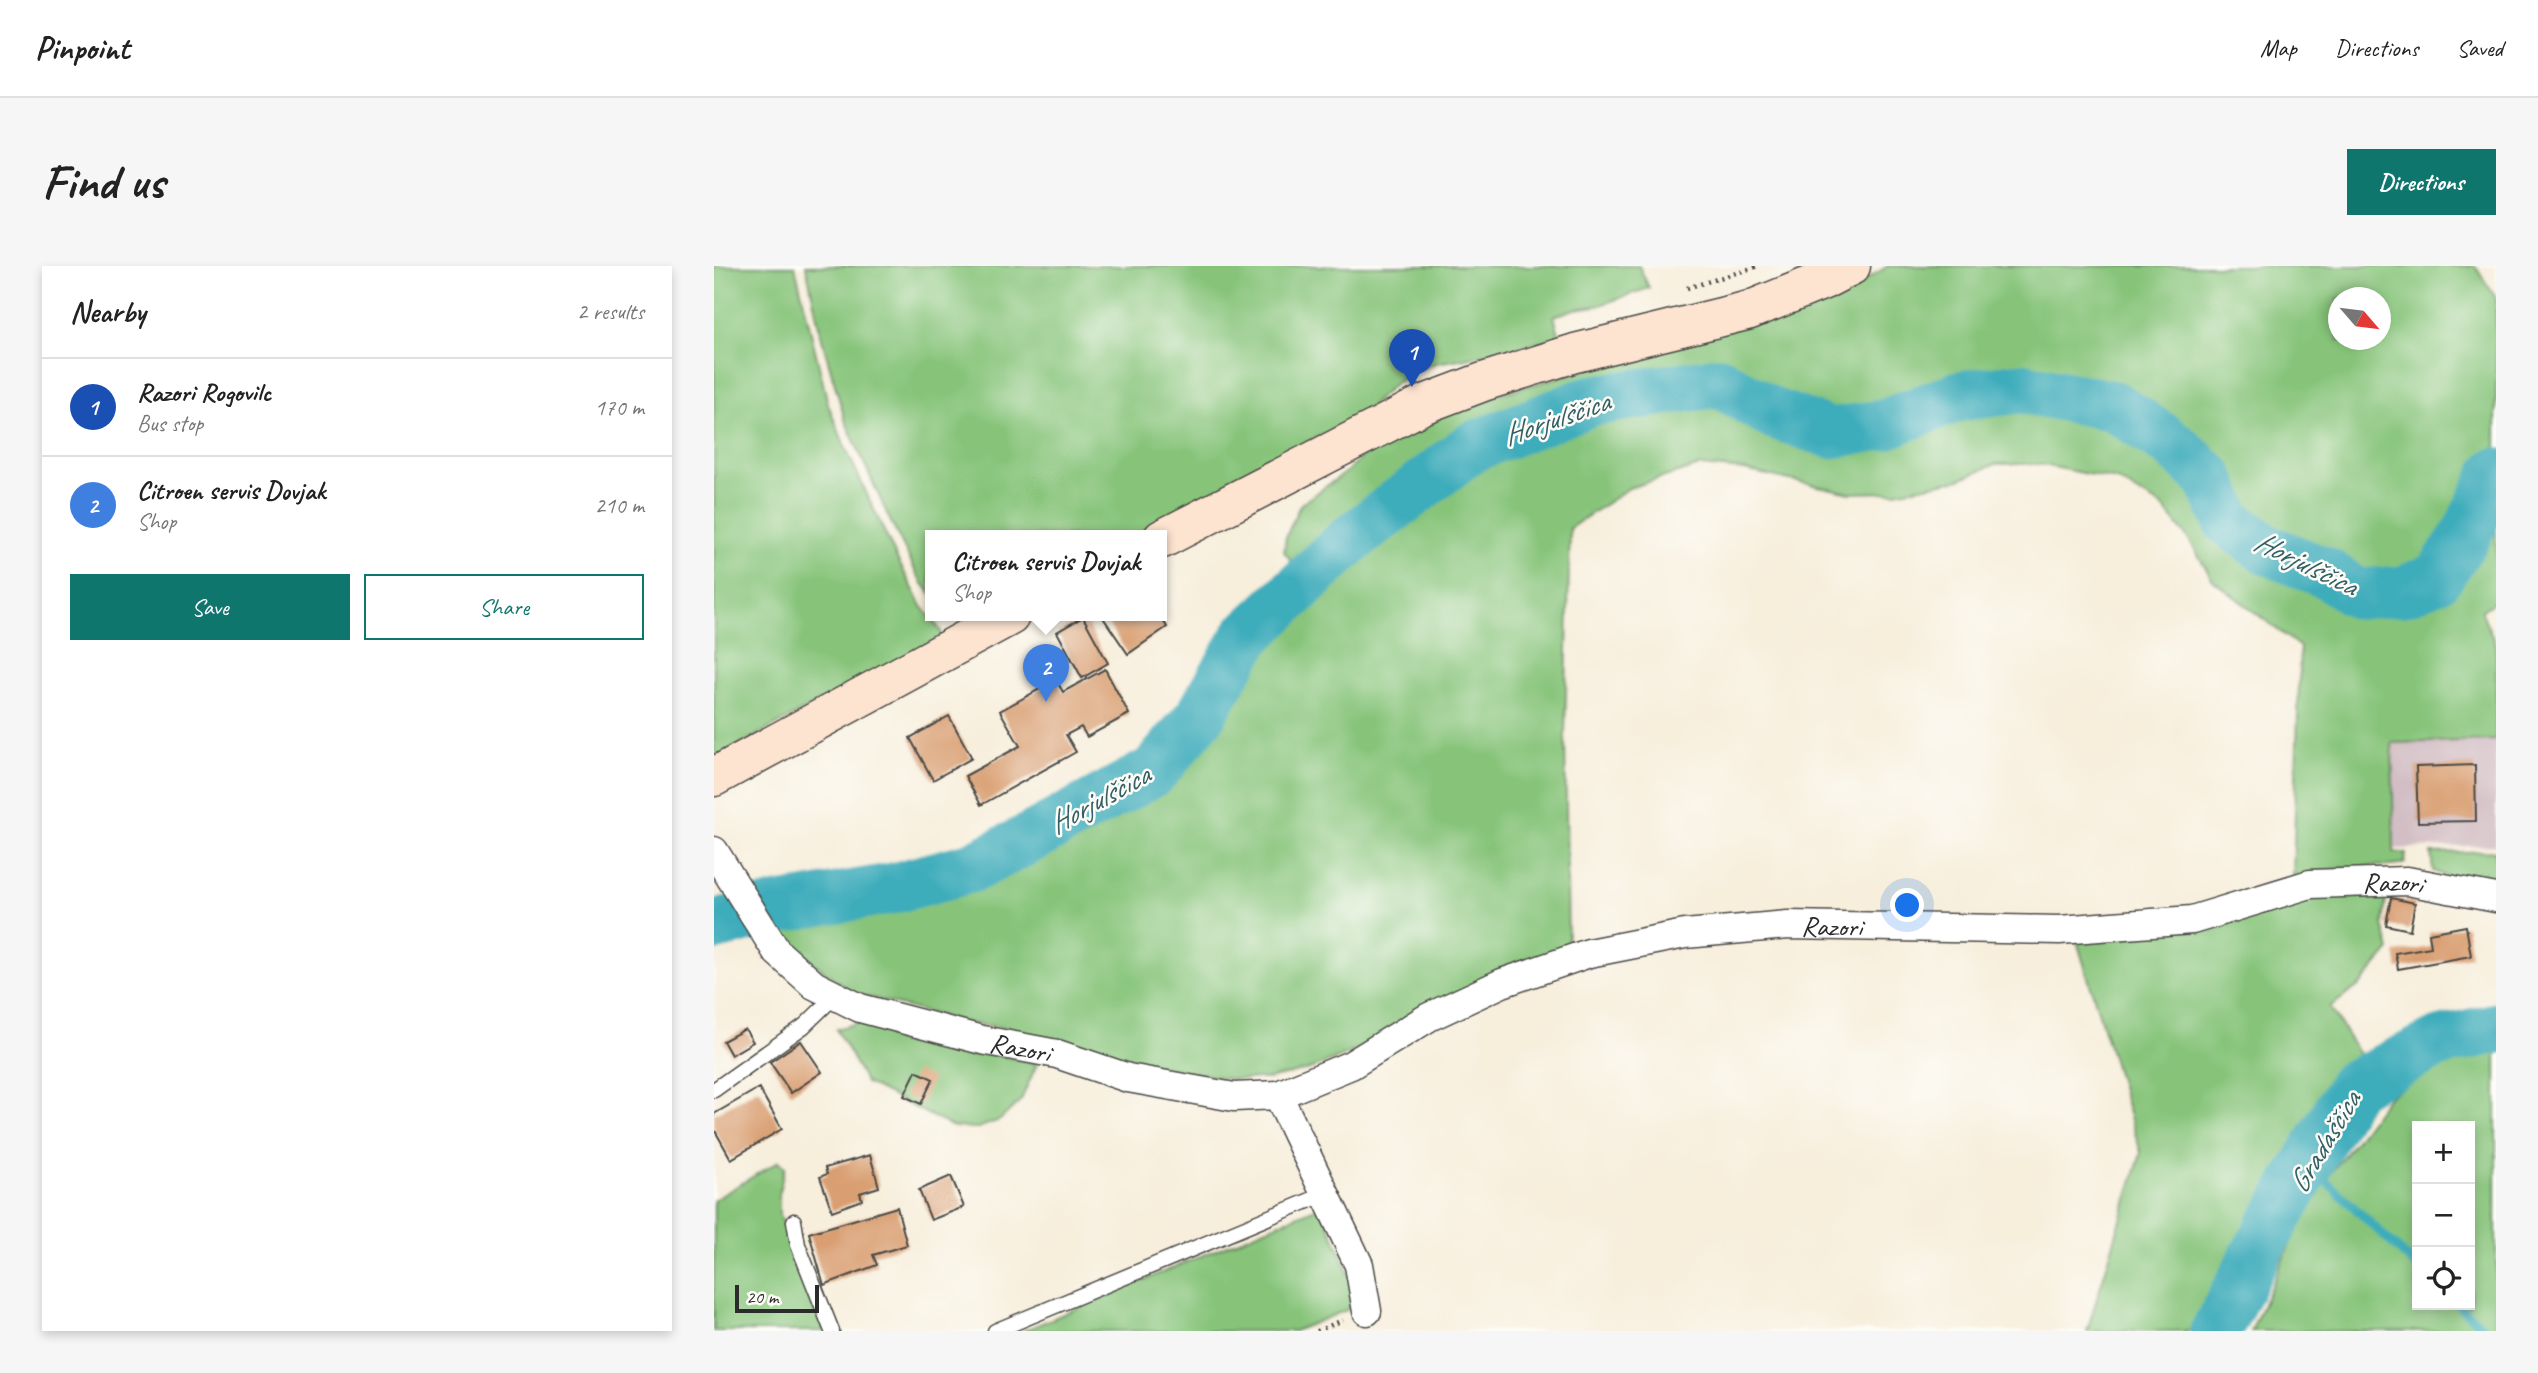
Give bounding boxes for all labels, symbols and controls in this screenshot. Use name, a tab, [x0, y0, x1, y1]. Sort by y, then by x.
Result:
text: Pinpoint	[35, 27, 129, 69]
text: Map	[2260, 33, 2297, 63]
text: Directions	[2335, 33, 2418, 63]
text: Saved	[2456, 33, 2503, 63]
button: Directions	[2347, 149, 2496, 215]
text: Find us	[42, 151, 164, 213]
north arrow	[2328, 287, 2391, 350]
text: Nearby	[70, 293, 146, 331]
text: 2 results	[577, 297, 644, 326]
pin: 1	[1389, 329, 1435, 387]
text: Razori Rogovilc	[137, 376, 271, 409]
water label: Horjulščica	[1498, 381, 1617, 454]
text: 1	[88, 393, 98, 422]
text: 170 m	[595, 393, 644, 422]
text: Bus stop	[137, 409, 203, 438]
text: Citroen servis Dovjak	[137, 474, 325, 507]
text: 2	[88, 491, 98, 520]
text: 210 m	[595, 491, 644, 520]
text: Shop	[137, 507, 176, 536]
water label: Horjulščica	[2248, 522, 2366, 605]
popup	[925, 530, 1167, 621]
text: Citroen servis Dovjak	[952, 545, 1140, 578]
button: Save	[70, 574, 350, 640]
button: Share	[364, 574, 644, 640]
text: Shop	[952, 578, 991, 607]
pin: 2	[1023, 644, 1069, 702]
water label: Horjulščica	[1042, 754, 1159, 842]
street label: Razori	[2362, 864, 2430, 902]
your location	[1890, 888, 1924, 922]
street label: Razori	[1801, 908, 1866, 944]
street label: Razori	[987, 1025, 1057, 1071]
water label: Gradaščica	[2279, 1082, 2370, 1200]
map controls	[2412, 1121, 2475, 1310]
button: +	[2412, 1121, 2475, 1184]
button: −	[2412, 1184, 2475, 1247]
button: locate	[2412, 1247, 2475, 1310]
scale bar	[735, 1282, 819, 1314]
text: 20 m	[746, 1285, 778, 1309]

